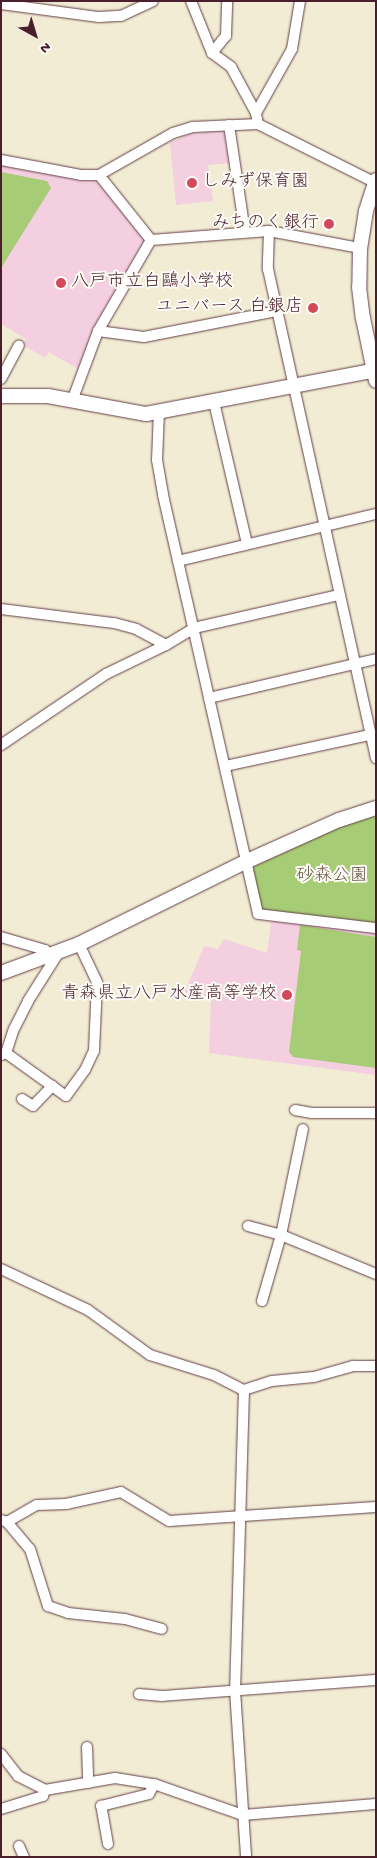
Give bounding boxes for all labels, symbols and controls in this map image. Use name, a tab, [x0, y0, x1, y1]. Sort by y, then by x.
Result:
north arrow	[10, 10, 60, 60]
text: N	[36, 38, 54, 57]
place label: しみず保育園	[202, 172, 310, 194]
marker: しみず保育園	[186, 177, 198, 189]
place label: みちのく銀行	[211, 213, 319, 235]
marker: みちのく銀行	[323, 218, 335, 230]
place label: 八戸市立白鷗小学校	[71, 272, 233, 294]
marker: 八戸市立白鷗小学校	[55, 277, 67, 289]
place label: ユニバース 白銀店	[155, 297, 303, 319]
marker: ユニバース 白銀店	[307, 302, 319, 314]
park label: 砂森公園	[296, 866, 368, 888]
place label: 青森県立八戸水産高等学校	[61, 984, 277, 1006]
marker: 青森県立八戸水産高等学校	[281, 989, 293, 1001]

